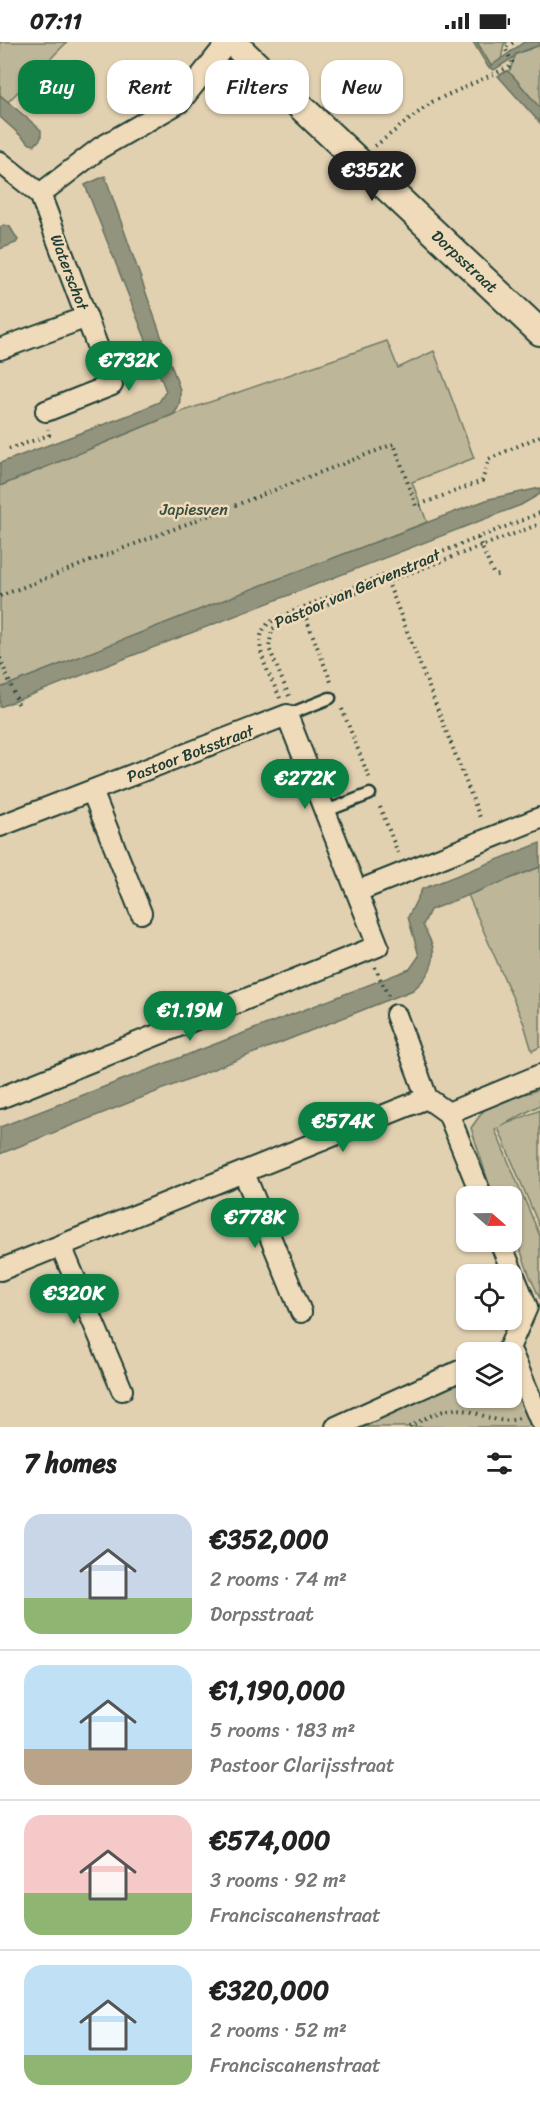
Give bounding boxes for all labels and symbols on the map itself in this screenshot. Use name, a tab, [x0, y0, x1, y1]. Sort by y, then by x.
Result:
pin: €352K	[330, 151, 414, 202]
street label: Dorpsstraat	[424, 222, 505, 300]
street label: Waterschot	[42, 230, 98, 315]
pin: €732K	[87, 341, 171, 392]
park label: Japiesven	[159, 495, 228, 524]
street label: Pastoor van Gervenstraat	[269, 540, 445, 637]
street label: Pastoor Botsstraat	[122, 716, 258, 791]
pin: €272K	[263, 759, 347, 810]
pin: €1.19M	[141, 991, 239, 1042]
pin: €574K	[301, 1102, 385, 1153]
north arrow	[456, 1186, 522, 1252]
pin: €778K	[213, 1198, 297, 1249]
pin: €320K	[32, 1274, 116, 1325]

